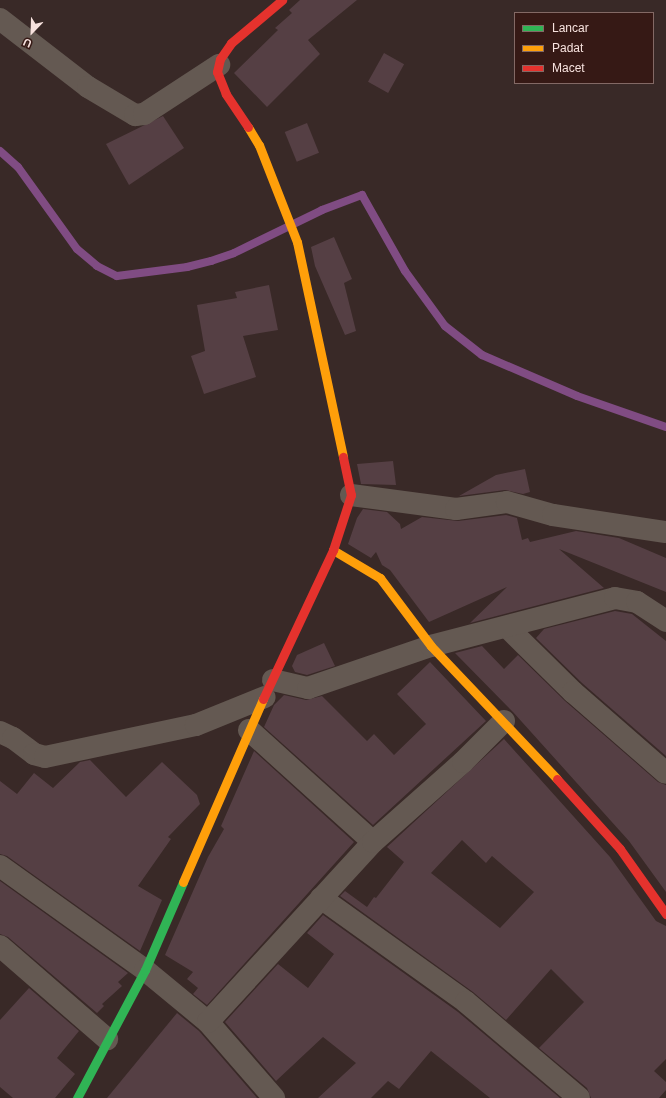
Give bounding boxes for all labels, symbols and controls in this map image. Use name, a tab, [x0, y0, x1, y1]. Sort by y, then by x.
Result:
north arrow	[12, 12, 52, 52]
legend	[514, 12, 654, 84]
text: Lancar	[552, 21, 589, 35]
text: U	[21, 36, 33, 50]
text: Padat	[552, 41, 583, 55]
text: Macet	[552, 61, 585, 75]

